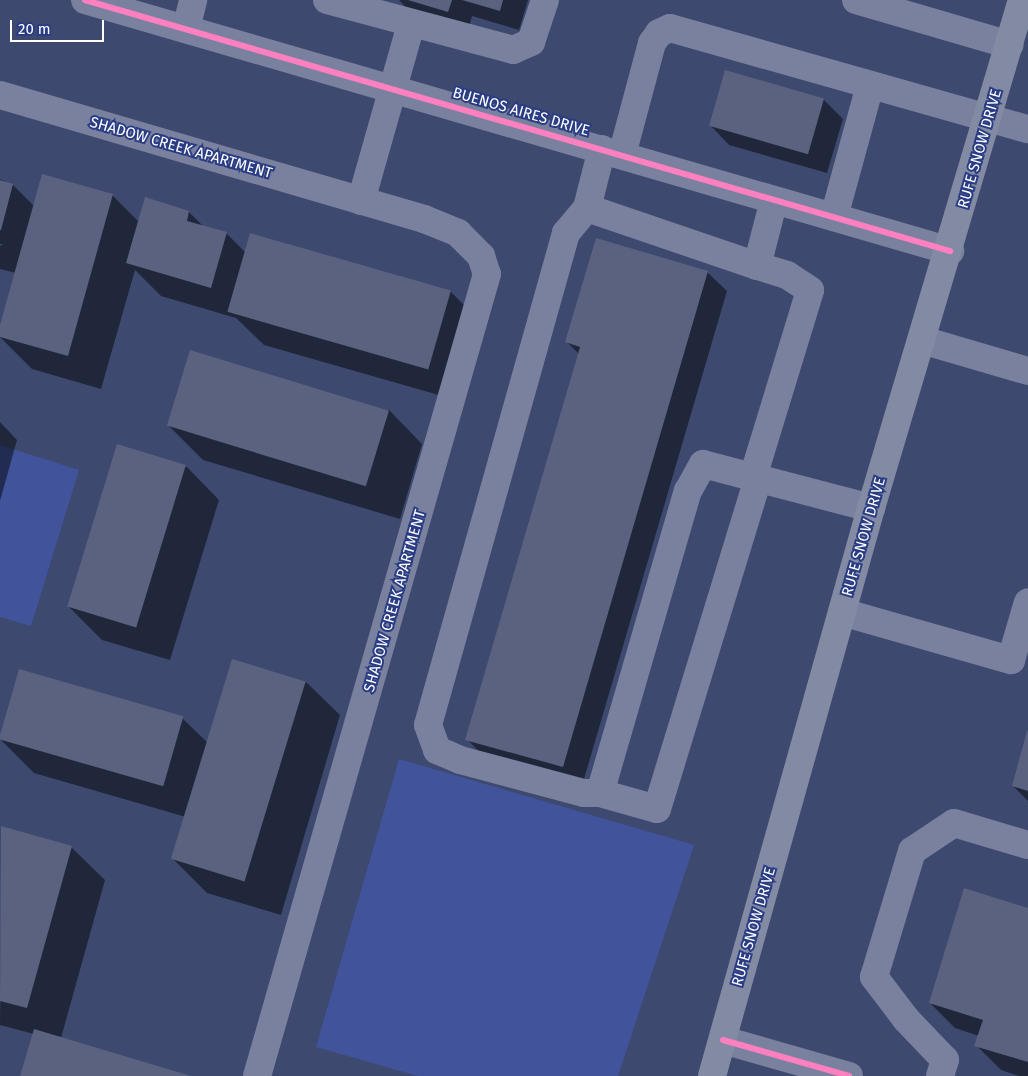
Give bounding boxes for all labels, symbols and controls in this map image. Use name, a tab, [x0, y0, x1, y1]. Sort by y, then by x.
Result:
scale bar	[12, 10, 106, 42]
text: 20 m	[18, 20, 51, 38]
street label: BUENOS AIRES DRIVE	[451, 84, 591, 140]
street label: RUFE SNOW DRIVE	[954, 87, 1006, 211]
street label: SHADOW CREEK APARTMENT	[88, 113, 274, 183]
street label: RUFE SNOW DRIVE	[838, 475, 890, 599]
street label: SHADOW CREEK APARTMENT	[360, 508, 430, 694]
street label: RUFE SNOW DRIVE	[728, 865, 780, 989]

